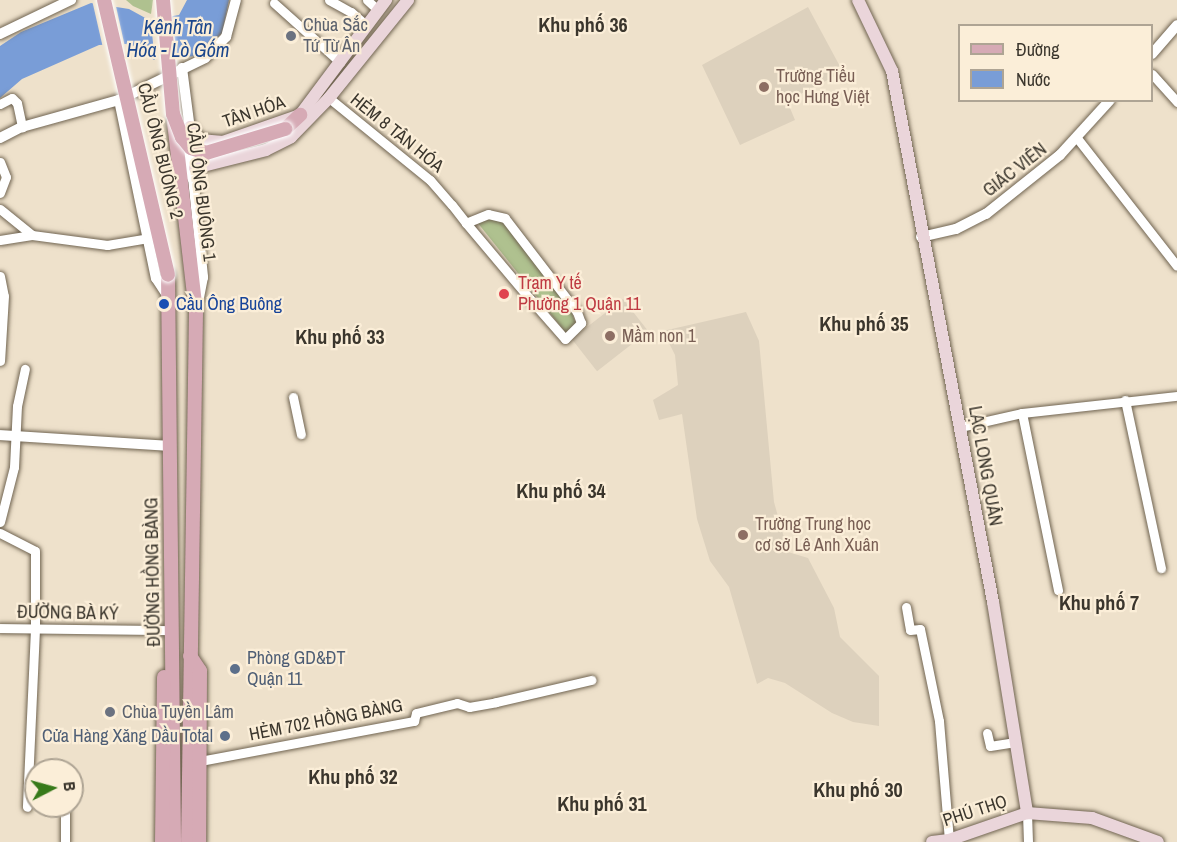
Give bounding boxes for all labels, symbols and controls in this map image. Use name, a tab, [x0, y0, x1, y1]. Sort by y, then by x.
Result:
district label: Khu phố 36	[538, 12, 628, 36]
water label: Kênh Tân Hóa - Lò Gốm	[127, 14, 229, 61]
place label: Chùa Sắc Tứ Từ Ân	[303, 15, 368, 57]
legend	[958, 24, 1153, 102]
marker: Chùa Sắc Tứ Từ Ân	[284, 29, 298, 43]
text: Đường	[1016, 37, 1060, 62]
place label: Trường Tiểu học Hưng Việt	[776, 66, 869, 109]
text: Nước	[1016, 67, 1050, 92]
marker: Trường Tiểu học Hưng Việt	[757, 80, 771, 94]
street label: CẦU ÔNG BUÔNG 2	[133, 81, 187, 221]
street label: HẺM 8 TÂN HÓA	[346, 89, 448, 177]
street label: TÂN HÓA	[220, 91, 288, 133]
street label: CẦU ÔNG BUÔNG 1	[182, 121, 220, 263]
street label: GIÁC VIÊN	[979, 139, 1051, 201]
place label: Trạm Y tế Phường 1 Quận 11	[518, 273, 641, 316]
marker: Trạm Y tế Phường 1 Quận 11	[495, 285, 513, 303]
place label: Cầu Ông Buông	[176, 293, 282, 315]
marker: Cầu Ông Buông	[157, 297, 171, 311]
district label: Khu phố 35	[819, 311, 909, 335]
district label: Khu phố 33	[295, 324, 385, 348]
place label: Mầm non 1	[622, 325, 696, 347]
marker: Mầm non 1	[603, 329, 617, 343]
street label: LẠC LONG QUÂN	[964, 404, 1006, 528]
district label: Khu phố 34	[516, 478, 606, 502]
street label: ĐƯỜNG HỒNG BÀNG	[141, 497, 165, 647]
place label: Trường Trung học cơ sở Lê Anh Xuân	[755, 514, 880, 556]
marker: Trường Trung học cơ sở Lê Anh Xuân	[736, 528, 750, 542]
district label: Khu phố 7	[1059, 590, 1139, 614]
street label: ĐƯỜNG BÀ KÝ	[17, 601, 119, 625]
place label: Phòng GD&ĐT Quận 11	[247, 648, 345, 690]
marker: Phòng GD&ĐT Quận 11	[228, 662, 242, 676]
street label: HẺM 702 HỒNG BÀNG	[247, 695, 405, 745]
place label: Chùa Tuyền Lâm	[122, 701, 234, 723]
marker: Chùa Tuyền Lâm	[103, 705, 117, 719]
place label: Cửa Hàng Xăng Dầu Total	[42, 725, 213, 747]
marker: Cửa Hàng Xăng Dầu Total	[218, 729, 232, 743]
north arrow	[24, 758, 84, 818]
district label: Khu phố 32	[308, 764, 398, 788]
district label: Khu phố 30	[813, 777, 903, 801]
text: B	[58, 780, 81, 792]
street label: PHÚ THỌ	[940, 790, 1010, 832]
district label: Khu phố 31	[557, 791, 647, 815]

